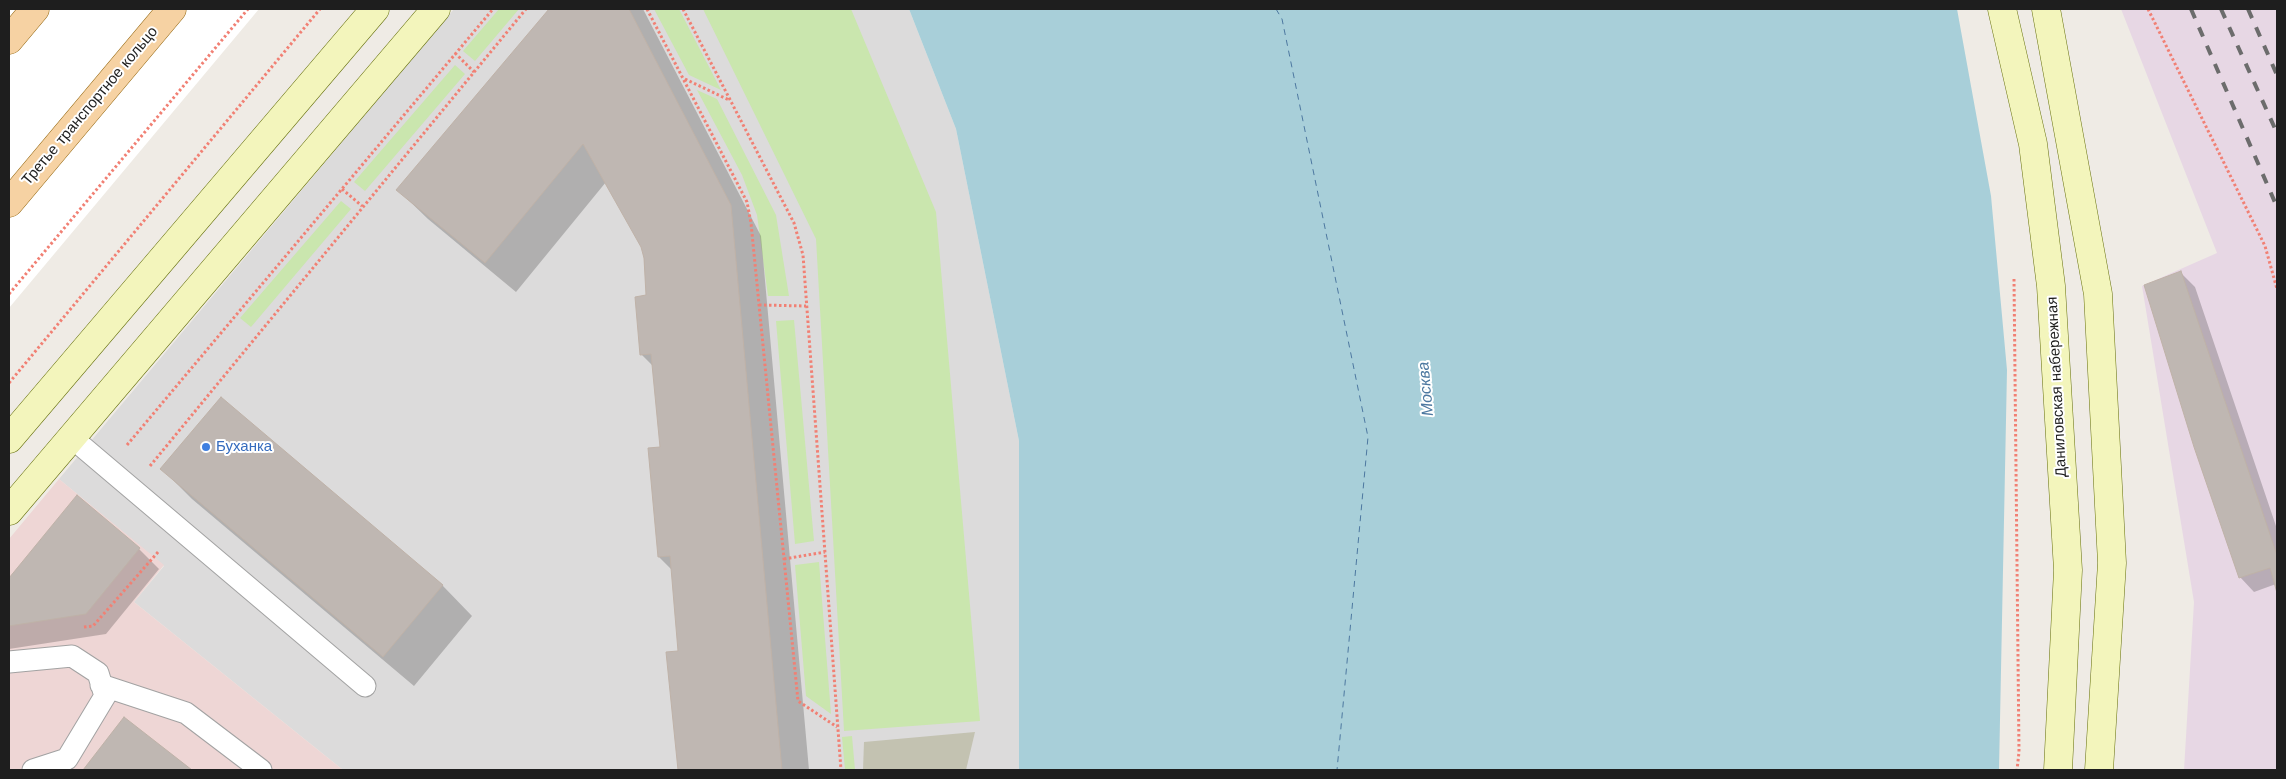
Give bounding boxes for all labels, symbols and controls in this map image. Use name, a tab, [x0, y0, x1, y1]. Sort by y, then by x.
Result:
street label: Третье транспортное кольцо	[18, 23, 162, 189]
street label: Даниловская набережная	[2043, 296, 2071, 478]
water label: Москва	[1414, 361, 1438, 417]
place label: Буханка	[216, 438, 272, 456]
marker: Буханка	[200, 441, 212, 453]

